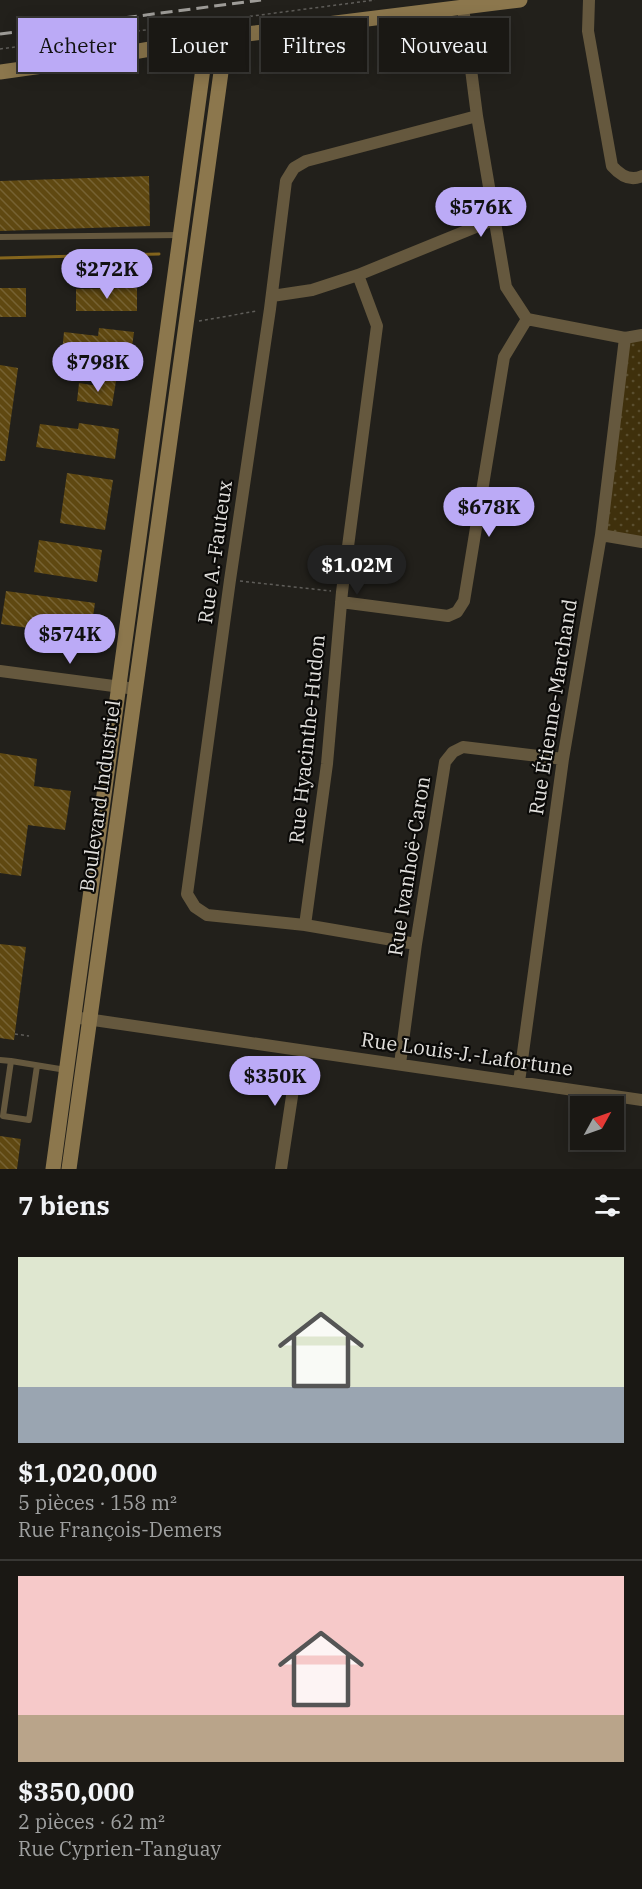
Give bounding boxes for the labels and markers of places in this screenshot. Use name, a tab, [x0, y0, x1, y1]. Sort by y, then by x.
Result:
pin: $576K	[439, 187, 523, 238]
pin: $272K	[65, 249, 149, 300]
pin: $798K	[56, 342, 140, 393]
pin: $678K	[447, 487, 531, 538]
pin: $1.02M	[308, 545, 406, 596]
pin: $574K	[28, 614, 112, 665]
pin: $350K	[233, 1056, 317, 1107]

